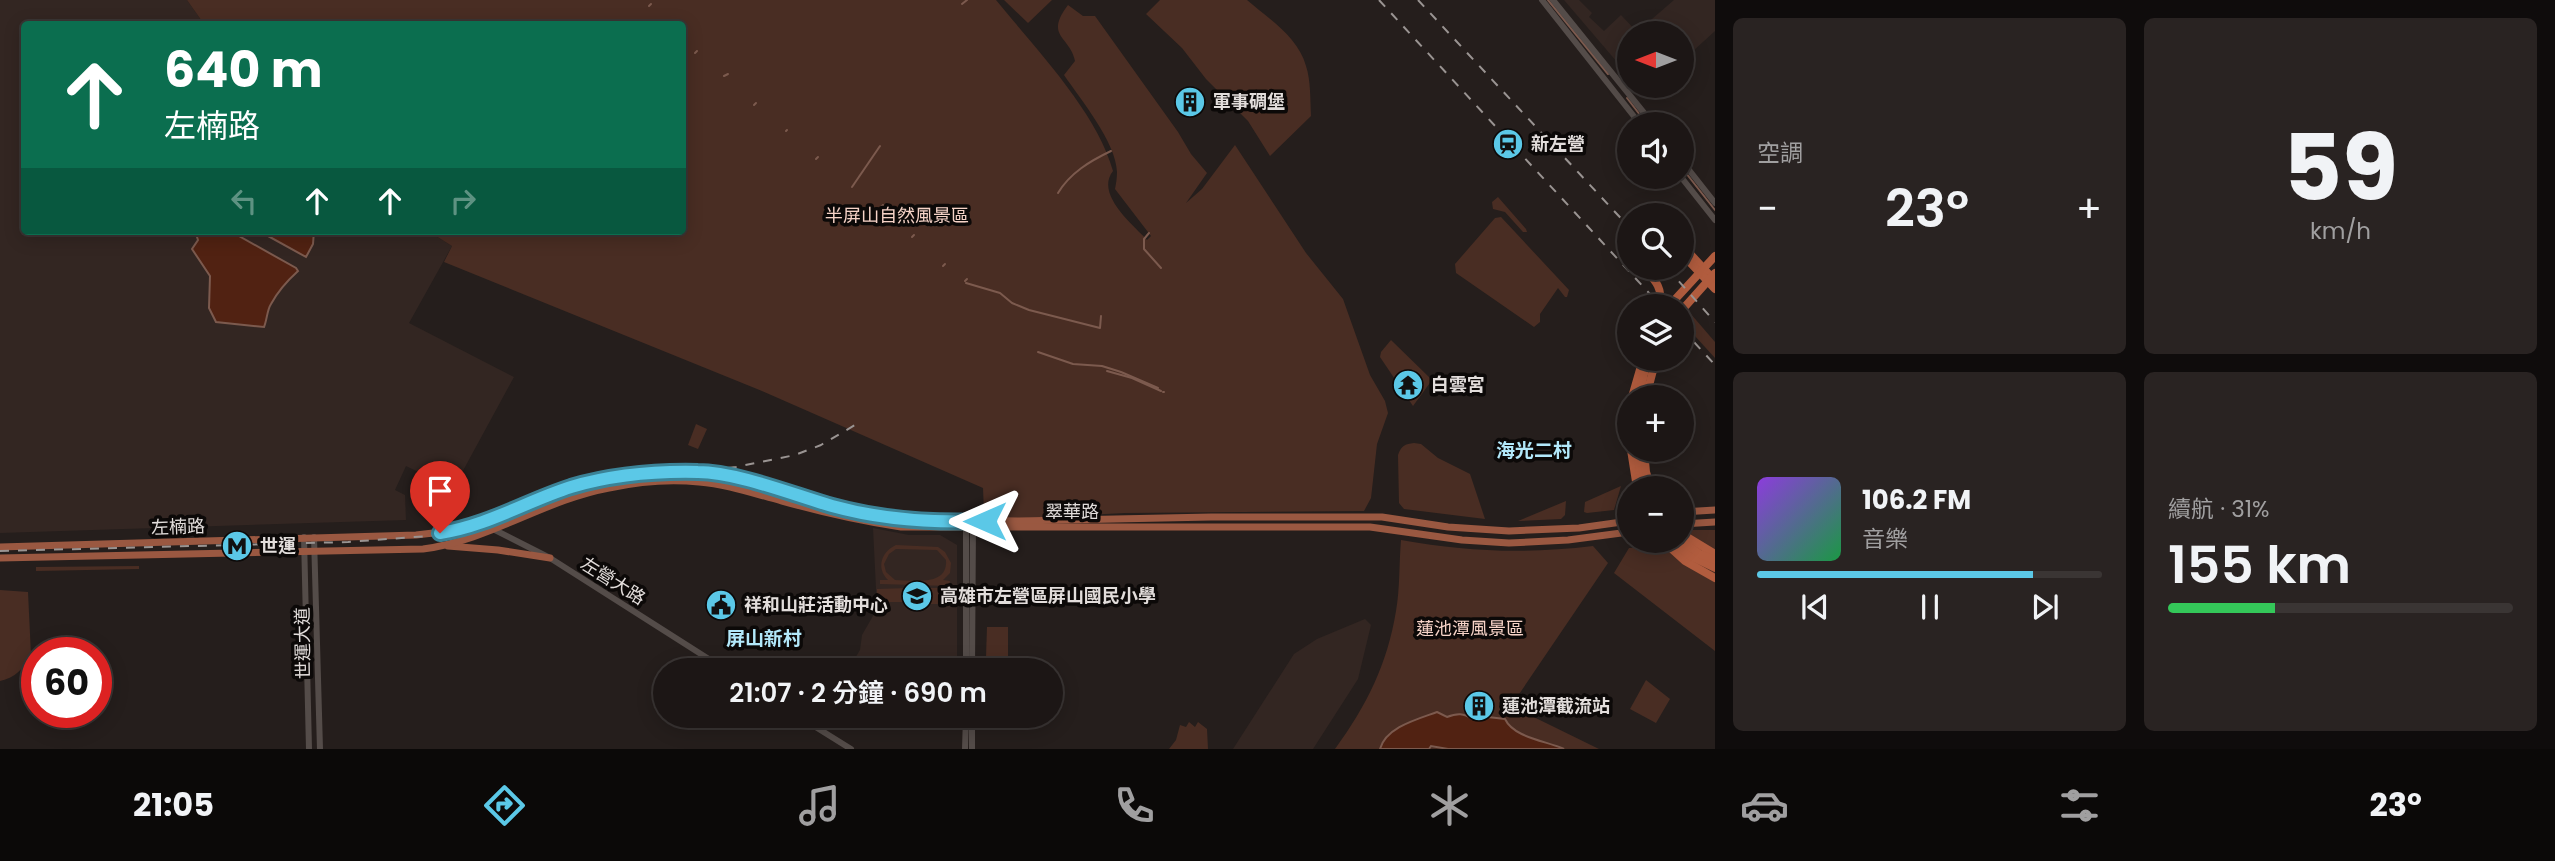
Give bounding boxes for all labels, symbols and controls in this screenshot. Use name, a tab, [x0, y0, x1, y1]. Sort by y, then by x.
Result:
north arrow	[1617, 21, 1694, 98]
map controls	[1617, 21, 1694, 553]
text: 640 m	[164, 36, 323, 104]
icon: ahead	[49, 49, 140, 140]
building icon: 軍事碉堡	[1173, 85, 1207, 119]
place label: 軍事碉堡	[1213, 89, 1285, 114]
text: 左楠路	[164, 103, 260, 148]
text: 59	[2283, 104, 2398, 232]
button: sound	[1617, 112, 1694, 189]
station icon: 新左營	[1491, 127, 1525, 161]
place label: 新左營	[1531, 131, 1585, 156]
text: 空調	[1757, 137, 1803, 169]
text: 23°	[1885, 172, 1969, 245]
icon: left	[225, 182, 263, 220]
icon: ahead	[298, 182, 336, 220]
icon: ahead	[371, 182, 409, 220]
icon: right	[444, 182, 482, 220]
text: −	[1757, 182, 1778, 235]
text: +	[2076, 182, 2102, 235]
park label: 半屏山自然風景區	[825, 203, 969, 228]
button: search	[1617, 203, 1694, 280]
text: km/h	[2310, 215, 2371, 247]
button: layers	[1617, 294, 1694, 371]
temple icon: 白雲宮	[1391, 368, 1425, 402]
place label: 白雲宮	[1431, 372, 1485, 397]
button: +	[1617, 385, 1694, 462]
district label: 海光二村	[1496, 437, 1572, 464]
pin	[410, 461, 470, 533]
icon: arrive	[421, 472, 459, 510]
button: −	[1617, 476, 1694, 553]
text: 106.2 FM	[1862, 482, 1971, 518]
position arrow	[948, 484, 1022, 558]
text: 續航 · 31%	[2168, 493, 2270, 525]
street label: 翠華路	[1045, 499, 1099, 524]
street label: 左楠路	[151, 513, 205, 540]
text: 音樂	[1862, 523, 1908, 555]
text: 155 km	[2168, 528, 2351, 601]
metro station icon: 世運	[220, 529, 254, 563]
place label: 世運	[260, 533, 296, 558]
street label: 左營大路	[576, 551, 650, 610]
school or university icon: 高雄市左營區屏山國民小學	[900, 579, 934, 613]
place label: 高雄市左營區屏山國民小學	[940, 583, 1156, 608]
public building icon: 祥和山莊活動中心	[704, 588, 738, 622]
icon: previous	[1796, 588, 1834, 626]
icon: pause	[1911, 588, 1949, 626]
icon: next	[2026, 588, 2064, 626]
place label: 祥和山莊活動中心	[744, 592, 888, 617]
street label: 世運大道	[289, 607, 316, 679]
park label: 蓮池潭風景區	[1416, 616, 1524, 641]
district label: 屏山新村	[726, 625, 802, 652]
speed limit sign: 60	[21, 637, 112, 728]
text: 21:07 · 2 分鐘 · 690 m	[729, 675, 987, 711]
building icon: 蓮池潭截流站	[1462, 689, 1496, 723]
place label: 蓮池潭截流站	[1502, 693, 1610, 718]
icon: directions	[480, 781, 529, 830]
icon: music	[795, 781, 844, 830]
icon: phone	[1110, 781, 1159, 830]
icon: climate	[1425, 781, 1474, 830]
icon: car	[1740, 781, 1789, 830]
icon: filters	[2055, 781, 2104, 830]
text: 21:05	[133, 782, 214, 827]
text: 23°	[2369, 782, 2422, 827]

